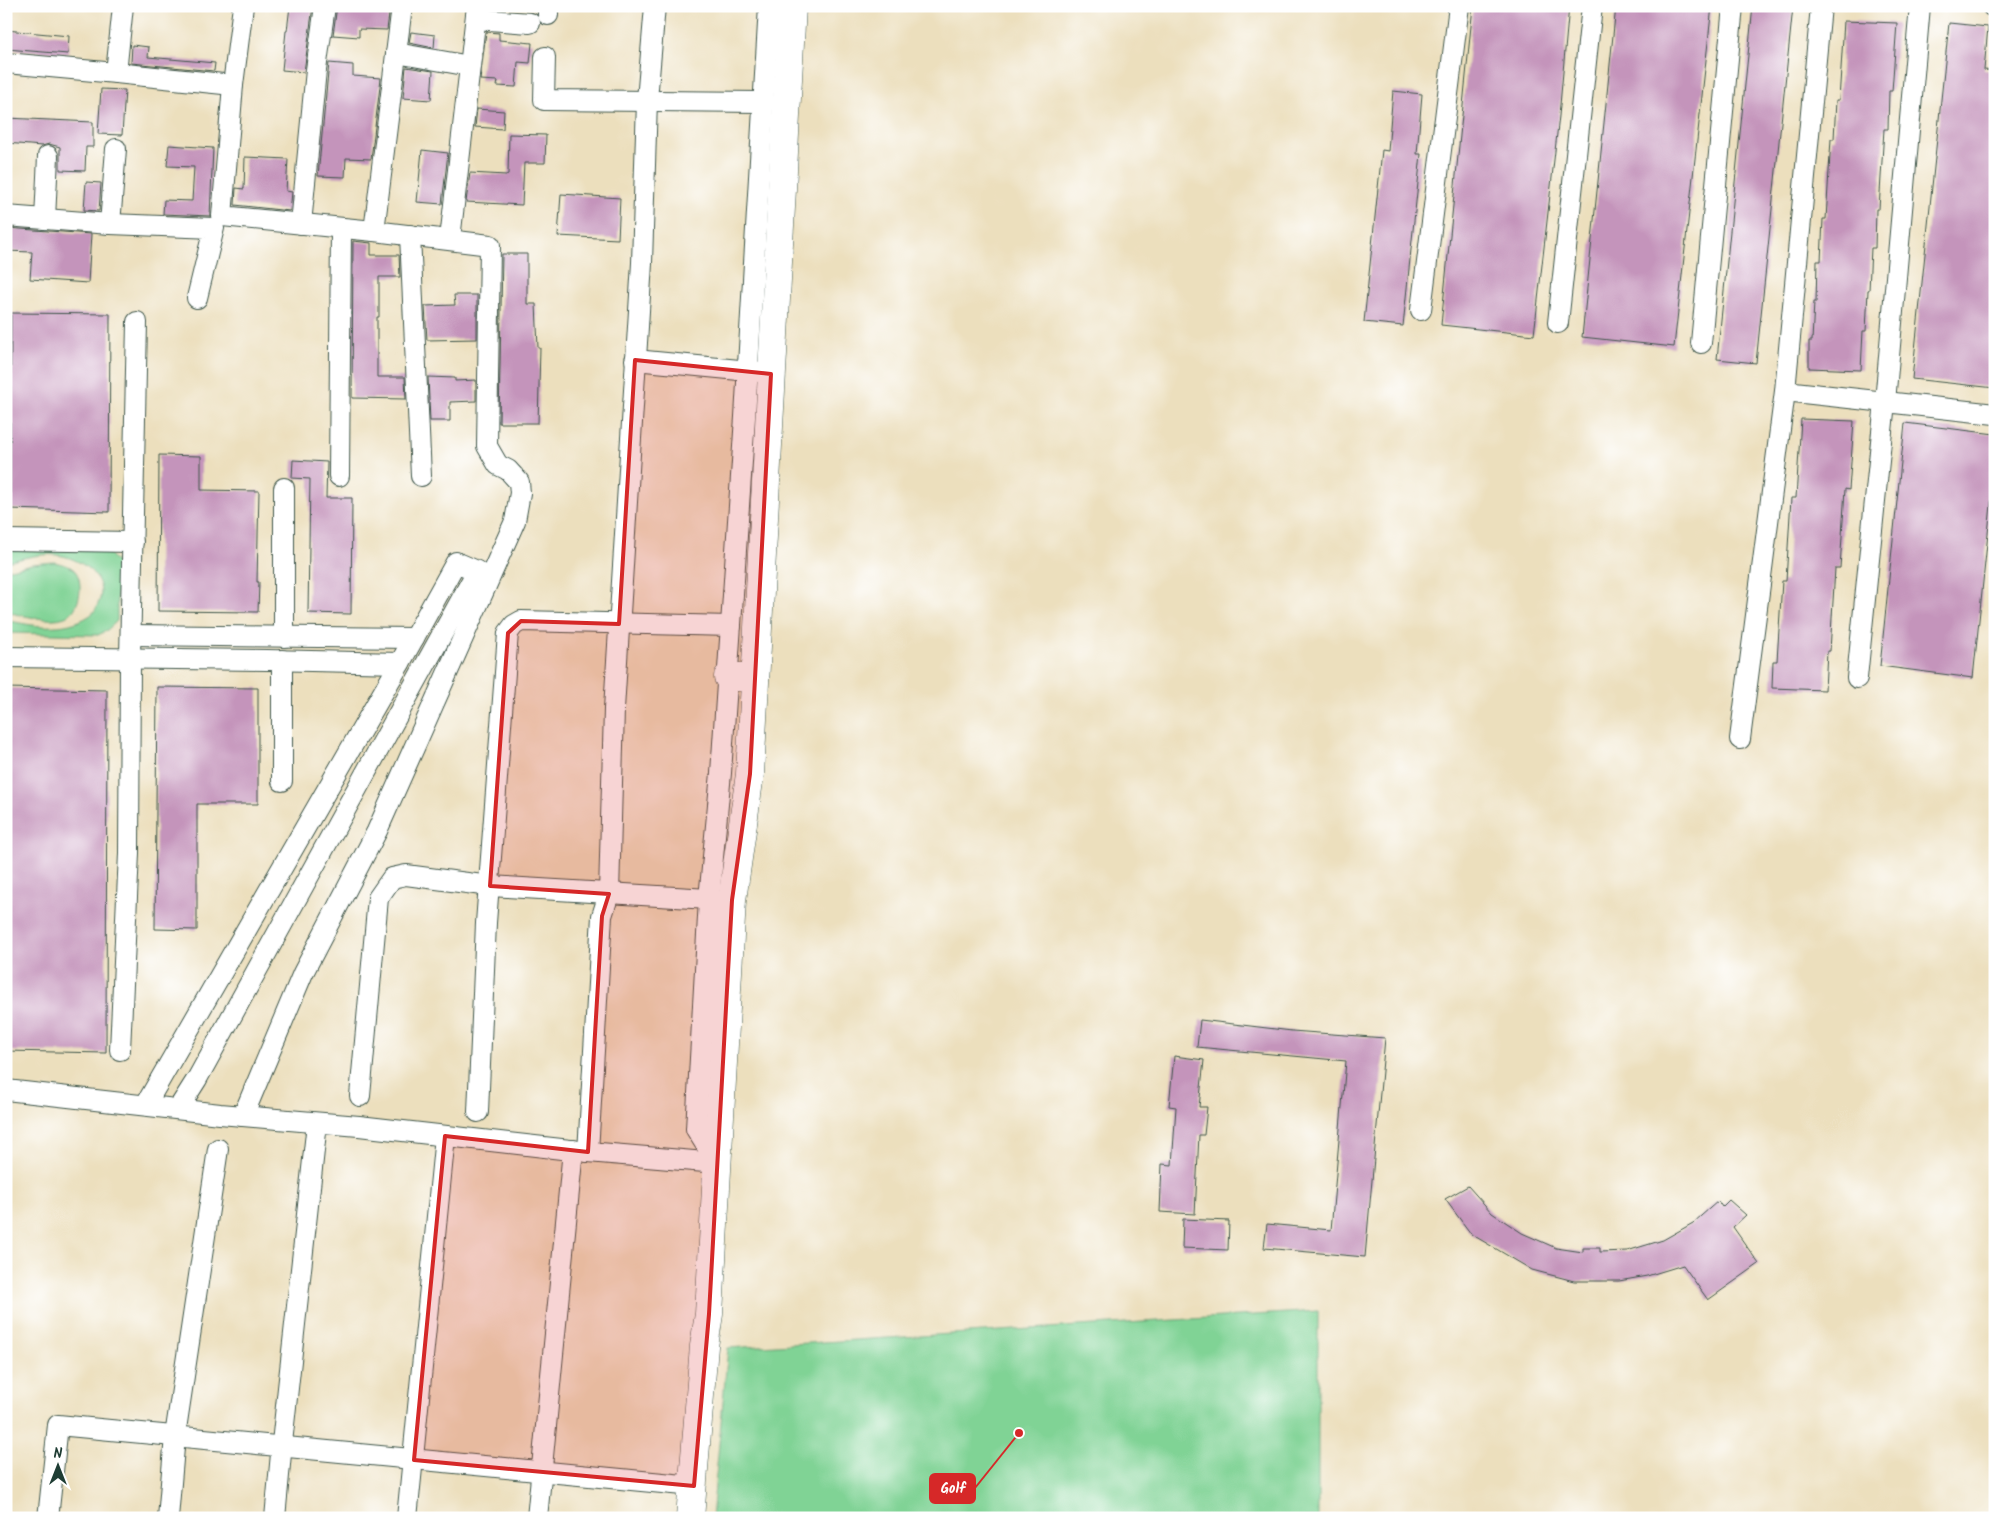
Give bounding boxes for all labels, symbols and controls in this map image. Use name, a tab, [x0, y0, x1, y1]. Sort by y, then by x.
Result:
north arrow	[32, 1442, 82, 1492]
text: N	[54, 1443, 63, 1465]
callout: Golf	[930, 1474, 975, 1503]
text: Golf	[941, 1478, 967, 1500]

